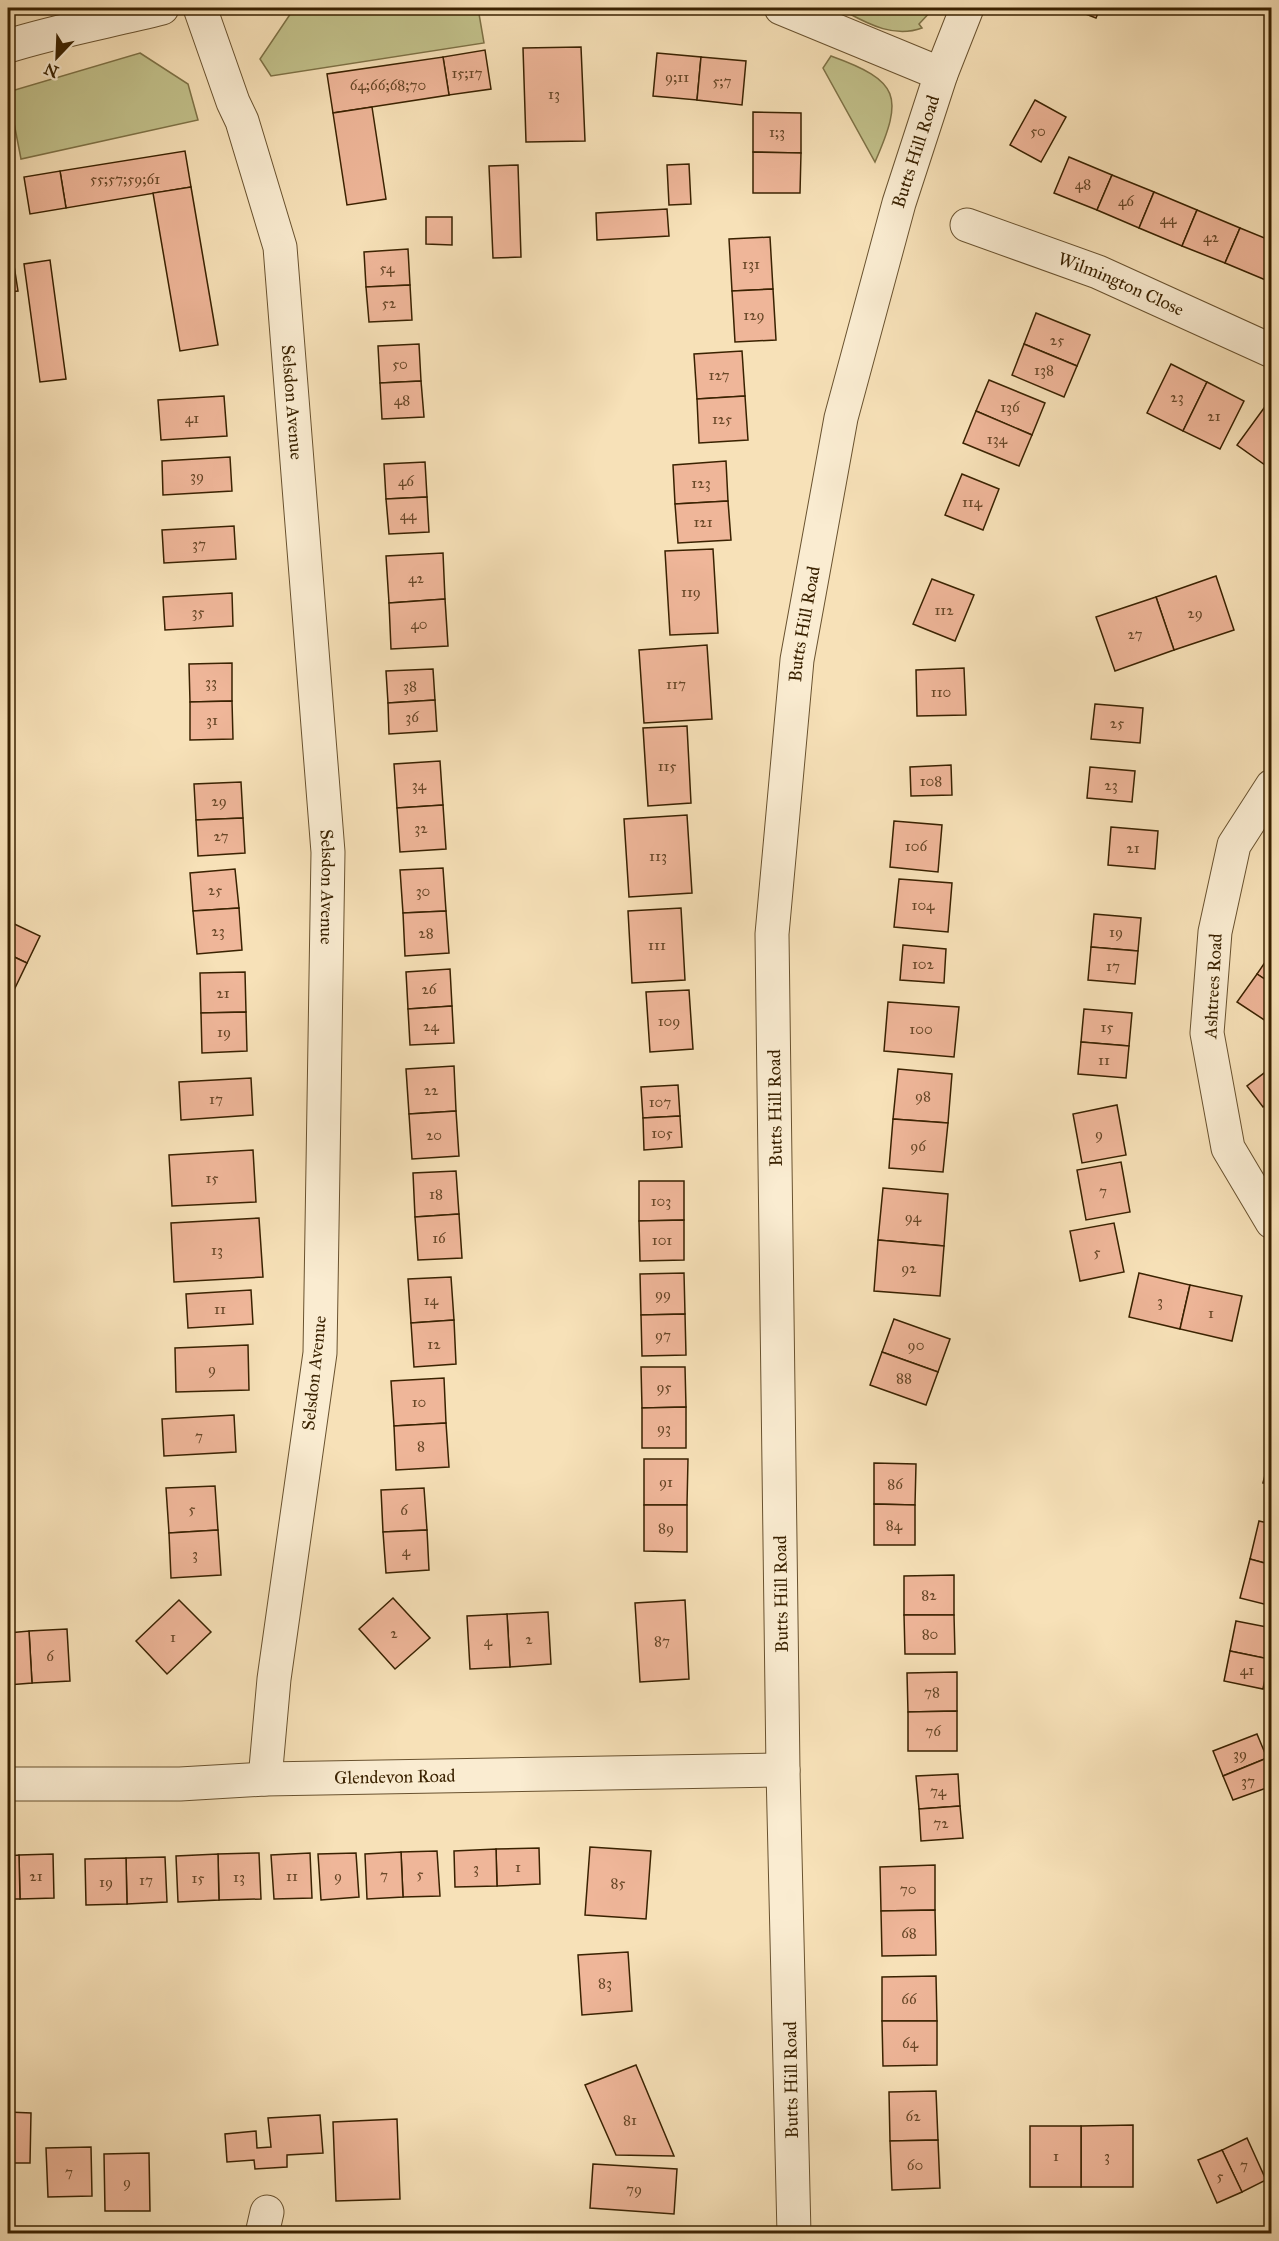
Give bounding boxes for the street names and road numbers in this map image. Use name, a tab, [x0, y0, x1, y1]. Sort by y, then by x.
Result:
street label: Butts Hill Road	[887, 92, 944, 211]
street label: Wilmington Close	[1055, 248, 1187, 321]
street label: Selsdon Avenue	[277, 344, 308, 461]
street label: Butts Hill Road	[784, 564, 825, 683]
street label: Selsdon Avenue	[315, 828, 339, 945]
street label: Ashtrees Road	[1199, 933, 1227, 1040]
street label: Butts Hill Road	[763, 1049, 787, 1167]
street label: Selsdon Avenue	[297, 1315, 331, 1431]
street label: Butts Hill Road	[769, 1535, 793, 1653]
street label: Glendevon Road	[334, 1765, 456, 1789]
street label: Butts Hill Road	[779, 2021, 803, 2139]

